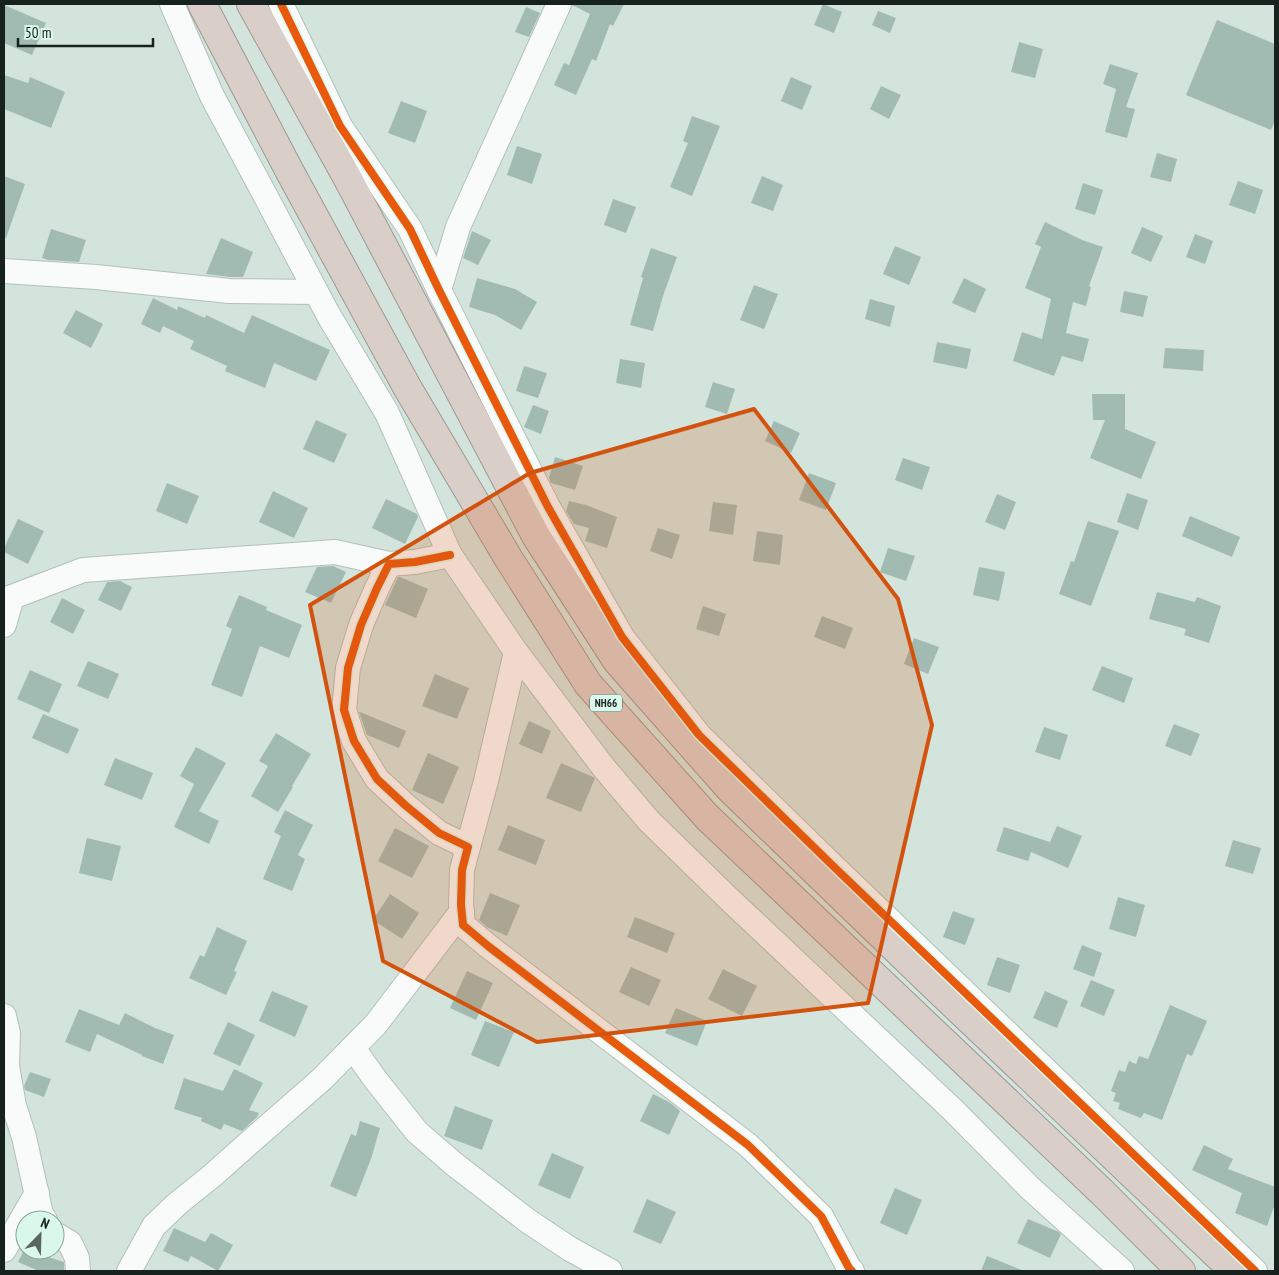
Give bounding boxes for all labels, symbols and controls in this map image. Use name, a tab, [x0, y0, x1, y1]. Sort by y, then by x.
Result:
scale bar	[18, 15, 152, 47]
text: 50 m	[25, 23, 51, 42]
road number: NH66	[590, 694, 622, 711]
north arrow	[15, 1210, 65, 1260]
text: N	[38, 1213, 52, 1233]

